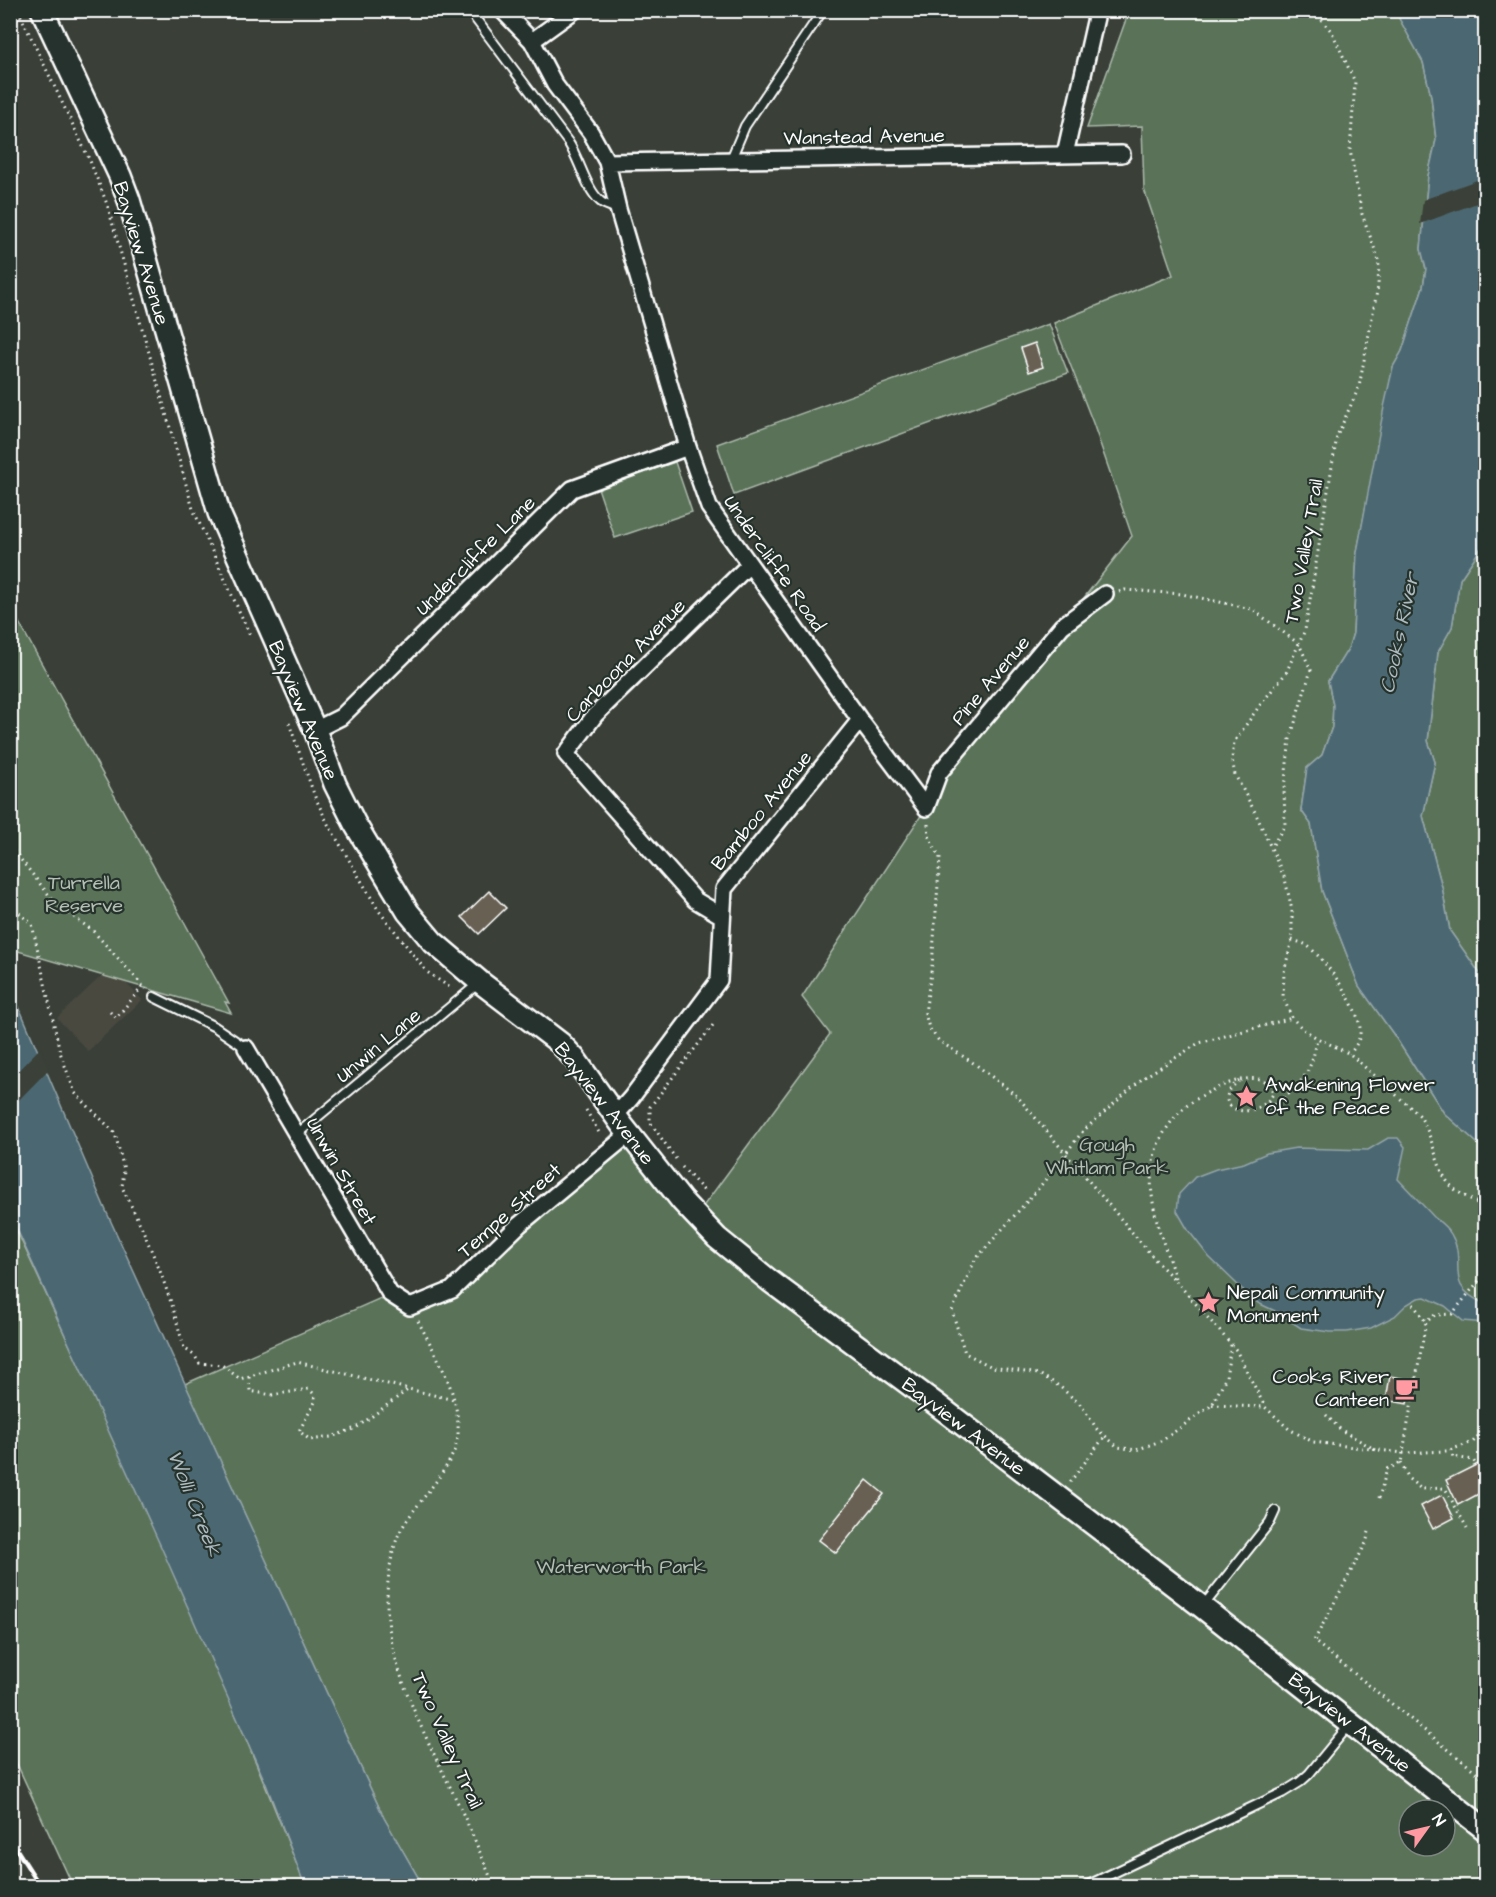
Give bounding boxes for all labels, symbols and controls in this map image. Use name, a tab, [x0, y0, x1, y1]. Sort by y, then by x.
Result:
street label: Wanstead Avenue	[783, 122, 945, 152]
street label: Bayview Avenue	[105, 178, 176, 329]
street label: Two Valley Trail	[1277, 477, 1331, 626]
street label: Undercliffe Lane	[409, 489, 542, 622]
street label: Undercliffe Road	[717, 490, 832, 637]
water label: Cooks River	[1373, 568, 1427, 696]
street label: Carboona Avenue	[559, 592, 692, 729]
street label: Pine Avenue	[945, 630, 1037, 732]
street label: Bayview Avenue	[260, 636, 345, 785]
street label: Bamboo Avenue	[705, 745, 819, 876]
park label: Turrella Reserve	[45, 869, 123, 920]
street label: Unwin Lane	[330, 1002, 427, 1090]
street label: Bayview Avenue	[547, 1036, 661, 1172]
place label: Awakening Flower of the Peace	[1265, 1071, 1435, 1122]
place icon: Awakening Flower of the Peace	[1234, 1083, 1260, 1109]
street label: Unwin Street	[299, 1112, 383, 1231]
park label: Gough Whitlam Park	[1046, 1131, 1168, 1182]
street label: Tempe Street	[452, 1157, 568, 1265]
place label: Nepali Community Monument	[1227, 1279, 1385, 1330]
place icon: Nepali Community Monument	[1196, 1290, 1222, 1316]
place label: Cooks River Canteen	[1272, 1363, 1389, 1414]
street label: Bayview Avenue	[895, 1371, 1031, 1484]
cafe icon: Cooks River Canteen	[1394, 1375, 1420, 1401]
water label: Wolli Creek	[160, 1446, 229, 1561]
park label: Waterworth Park	[536, 1553, 706, 1581]
street label: Bayview Avenue	[1282, 1666, 1417, 1781]
street label: Two Valley Trail	[404, 1668, 490, 1813]
north arrow	[1397, 1798, 1457, 1858]
text: N	[1427, 1810, 1451, 1830]

